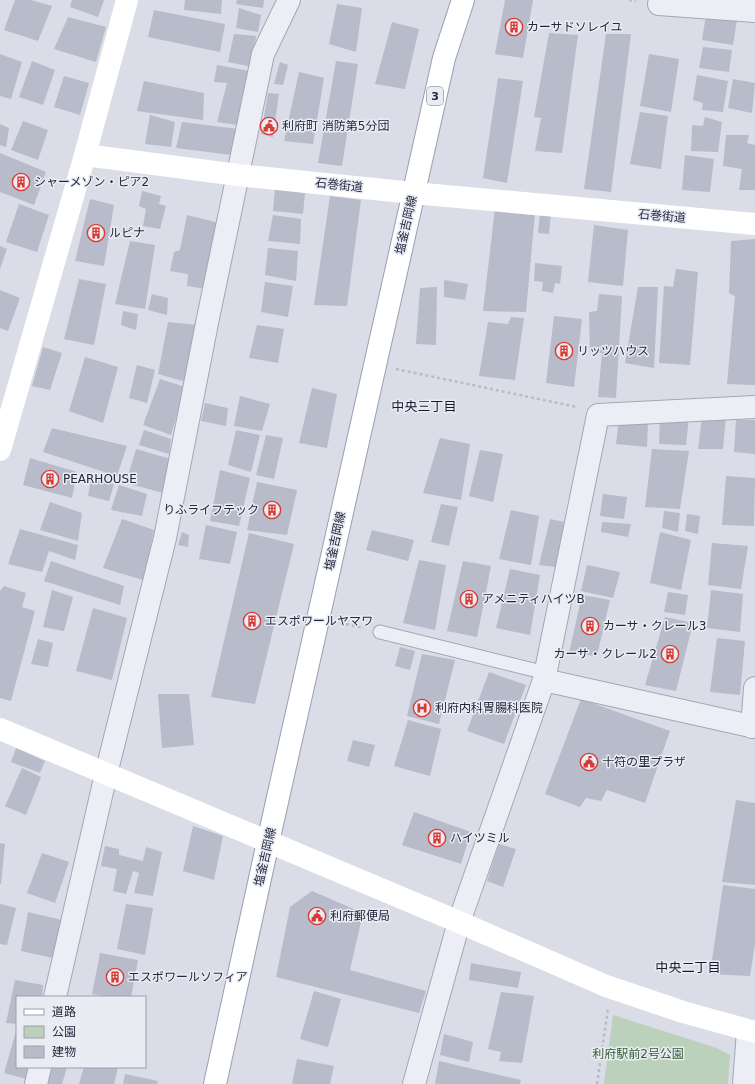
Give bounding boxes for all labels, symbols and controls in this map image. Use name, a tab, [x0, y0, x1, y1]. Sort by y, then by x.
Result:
building icon: カーサドソレイユ	[504, 17, 524, 37]
place label: カーサドソレイユ	[527, 20, 623, 34]
road number: 3	[427, 87, 443, 105]
public building icon: 利府町 消防第5分団	[259, 116, 279, 136]
place label: 利府町 消防第5分団	[282, 119, 389, 133]
building icon: シャーメゾン・ピア2	[11, 172, 31, 192]
place label: シャーメゾン・ピア2	[34, 175, 149, 189]
street label: 石巻街道	[314, 176, 364, 194]
street label: 塩釜吉岡線	[392, 194, 420, 256]
street label: 石巻街道	[637, 207, 687, 225]
building icon: ルピナ	[86, 223, 106, 243]
place label: ルピナ	[109, 226, 145, 240]
building icon: リッツハウス	[554, 341, 574, 361]
place label: リッツハウス	[577, 344, 649, 358]
district label: 中央三丁目	[391, 399, 457, 414]
building icon: PEARHOUSE	[40, 469, 60, 489]
place label: PEARHOUSE	[63, 472, 137, 486]
building icon: りふライフテック	[262, 500, 282, 520]
place label: りふライフテック	[163, 503, 259, 517]
street label: 塩釜吉岡線	[322, 510, 348, 572]
building icon: アメニティハイツB	[459, 589, 479, 609]
place label: アメニティハイツB	[482, 592, 585, 606]
building icon: エスポワールヤマワ	[242, 611, 262, 631]
place label: エスポワールヤマワ	[265, 614, 373, 628]
building icon: カーサ・クレール3	[580, 616, 600, 636]
place label: カーサ・クレール3	[603, 619, 706, 633]
building icon: カーサ・クレール2	[660, 644, 680, 664]
place label: カーサ・クレール2	[554, 647, 657, 661]
hospital icon: 利府内科胃腸科医院	[412, 698, 432, 718]
place label: 利府内科胃腸科医院	[435, 701, 543, 715]
public building icon: 十符の里プラザ	[579, 752, 599, 772]
place label: 十符の里プラザ	[602, 755, 686, 769]
street label: 塩釜吉岡線	[251, 826, 279, 888]
building icon: ハイツミル	[427, 828, 447, 848]
place label: ハイツミル	[450, 831, 510, 845]
public building icon: 利府郵便局	[307, 906, 327, 926]
place label: 利府郵便局	[330, 909, 390, 923]
district label: 中央二丁目	[655, 960, 721, 975]
building icon: エスポワールソフィア	[105, 967, 125, 987]
place label: エスポワールソフィア	[128, 970, 248, 984]
legend	[16, 996, 146, 1068]
text: 道路	[52, 1005, 76, 1019]
text: 公園	[52, 1025, 76, 1039]
text: 建物	[52, 1045, 76, 1059]
park label: 利府駅前2号公園	[592, 1047, 684, 1061]

